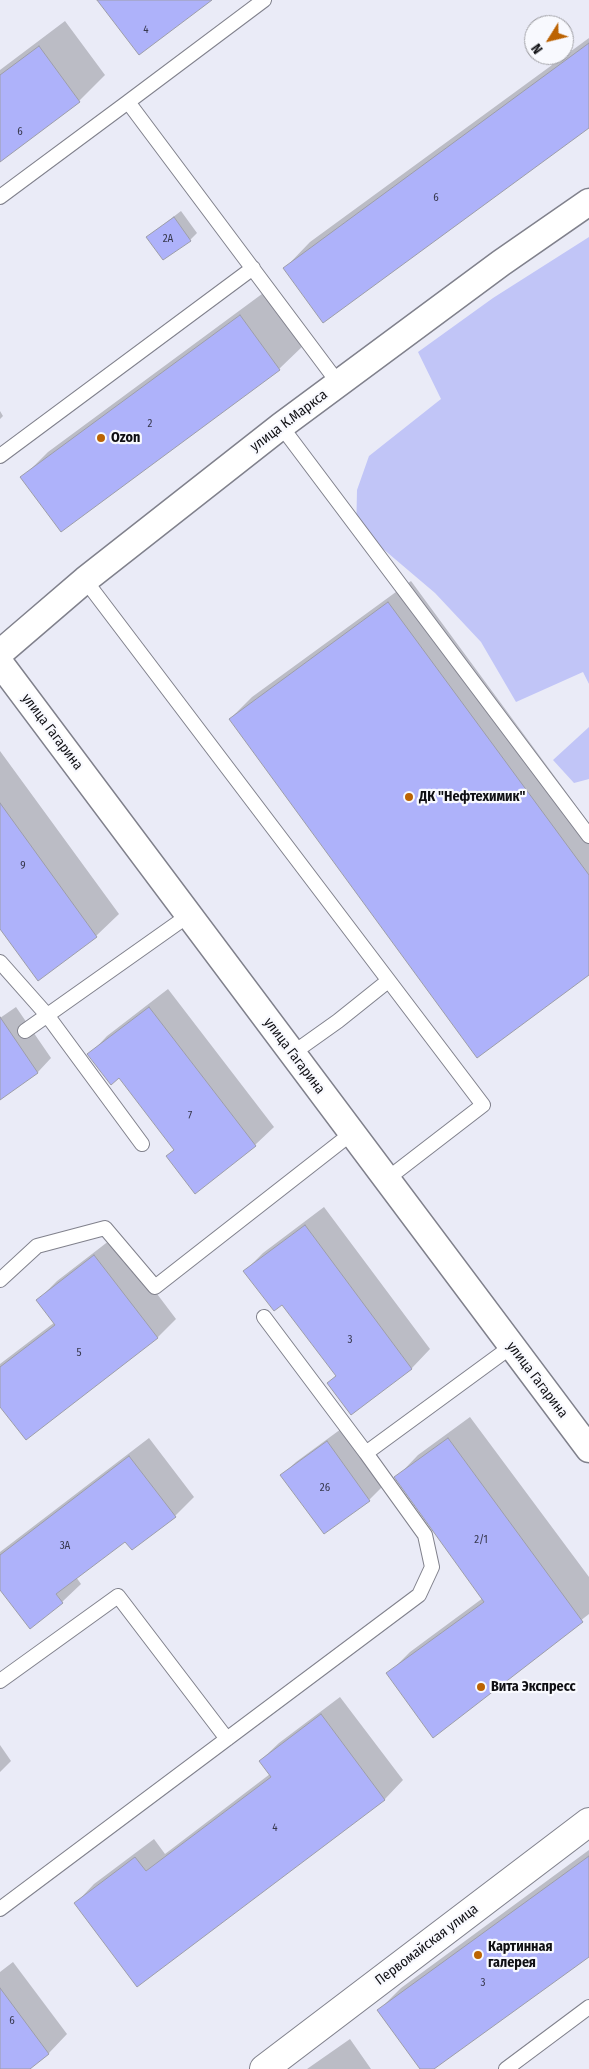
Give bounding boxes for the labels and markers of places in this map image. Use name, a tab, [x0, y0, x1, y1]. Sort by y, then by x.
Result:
place label: Ozon	[111, 430, 140, 446]
marker: Ozon	[95, 432, 107, 444]
place label: ДК "Нефтехимик"	[419, 789, 526, 805]
marker: ДК "Нефтехимик"	[403, 791, 415, 803]
place label: Вита Экспресс	[491, 1679, 576, 1695]
marker: Вита Экспресс	[475, 1681, 487, 1693]
place label: Картинная галерея	[488, 1939, 553, 1971]
marker: Картинная галерея	[472, 1949, 484, 1961]

